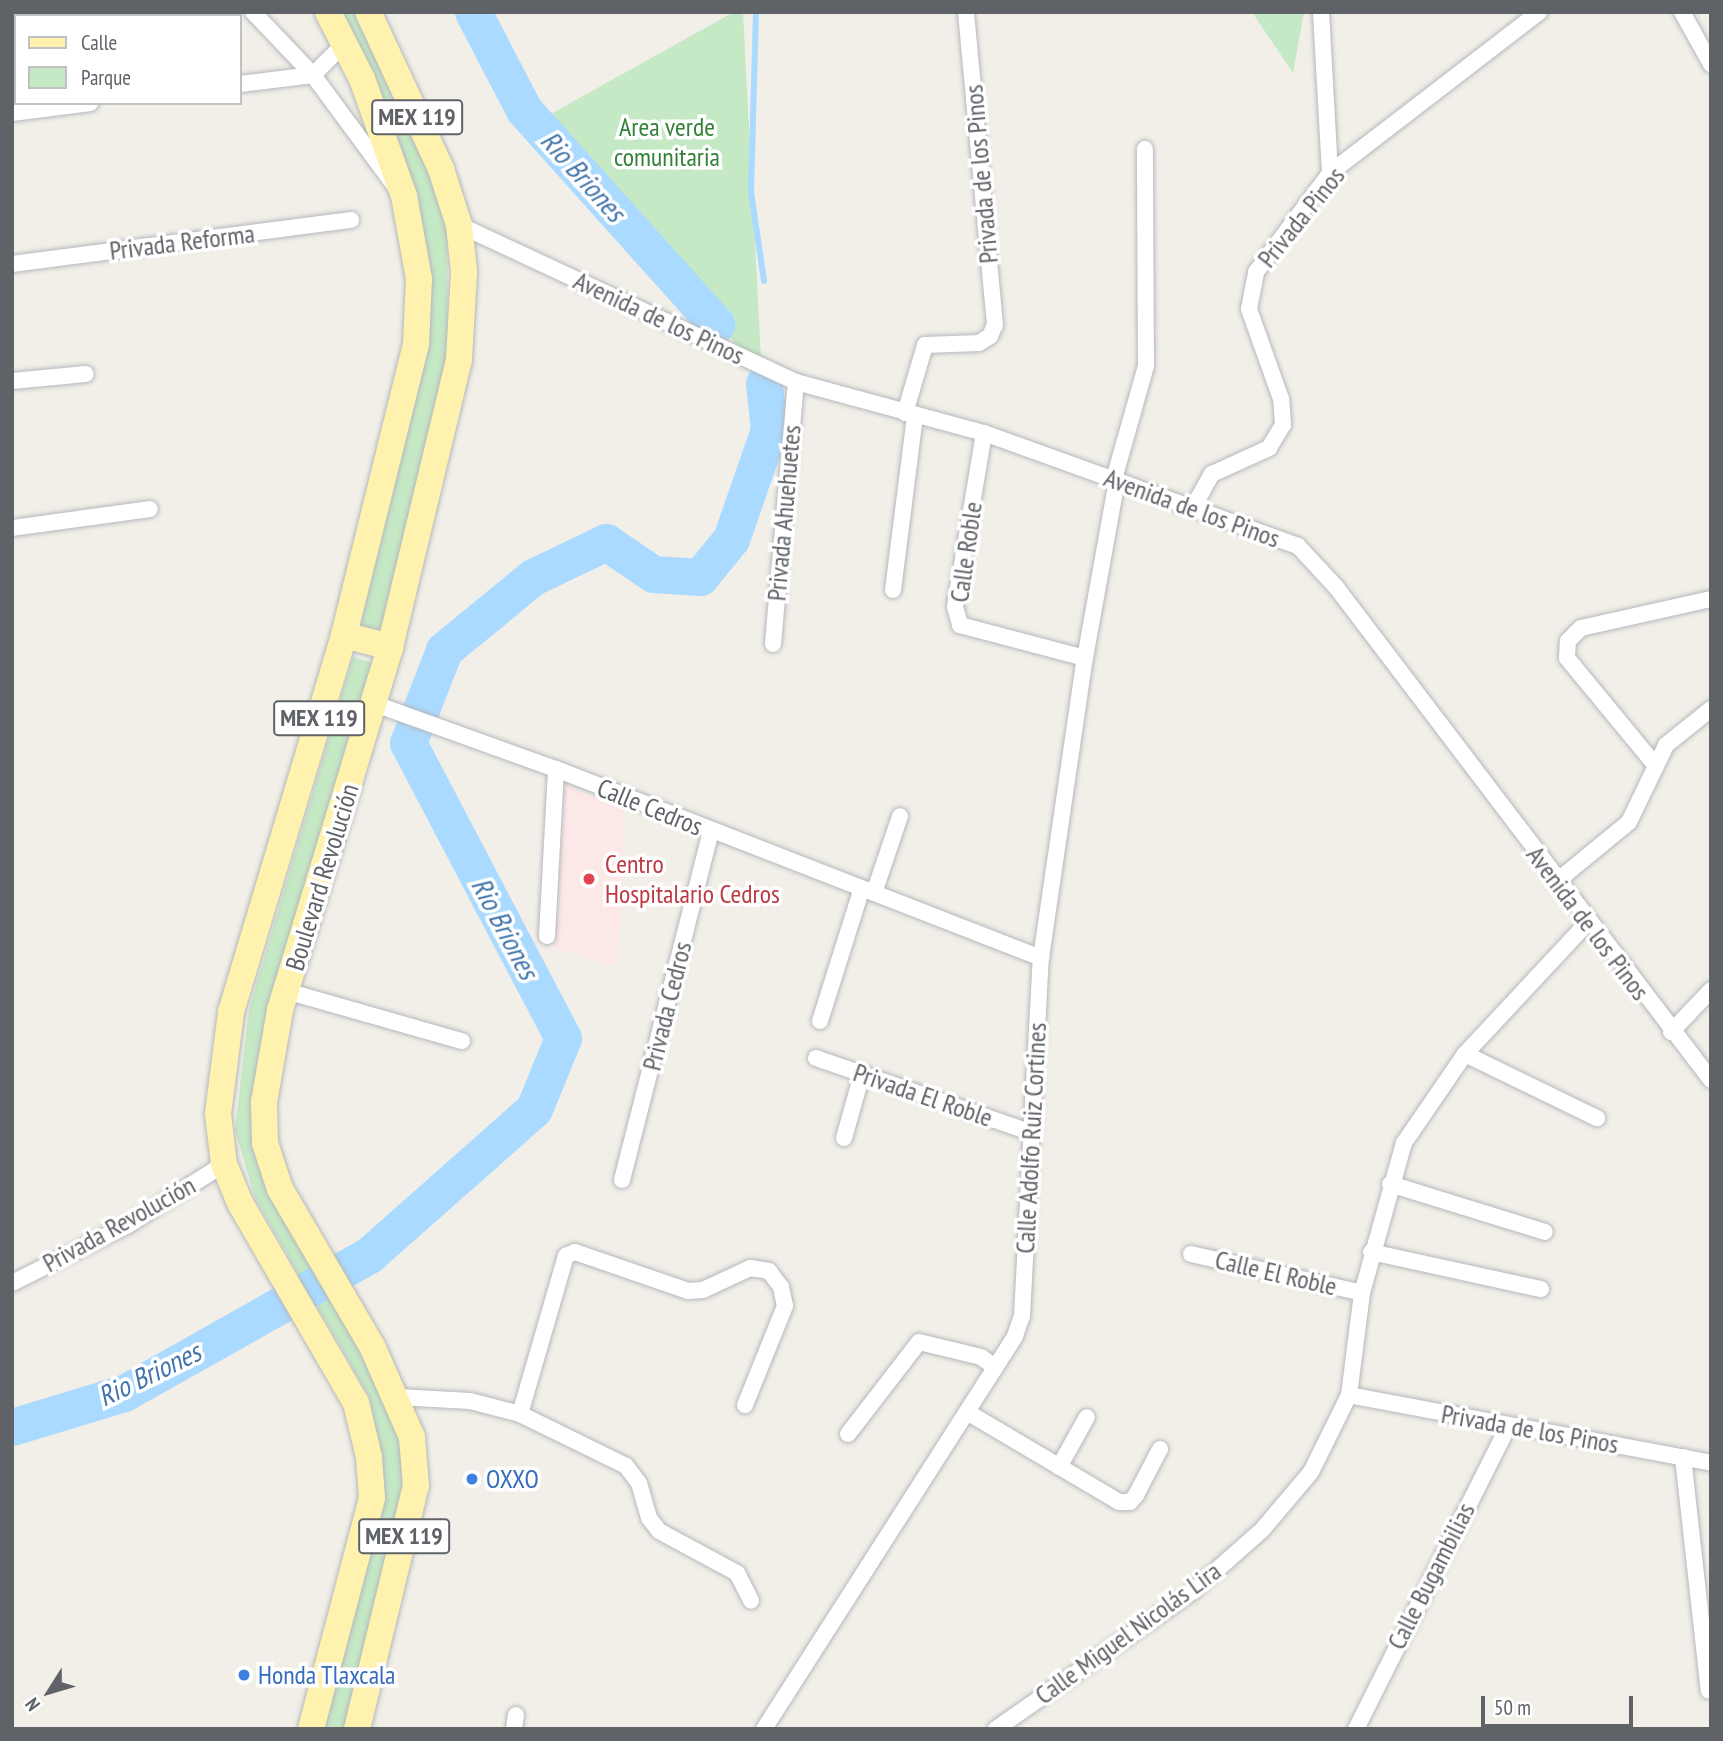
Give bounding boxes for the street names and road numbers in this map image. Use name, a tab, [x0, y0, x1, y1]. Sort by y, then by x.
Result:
street label: Privada de los Pinos	[958, 83, 1004, 265]
road number: MEX 119	[370, 96, 464, 138]
street label: Privada Pinos	[1251, 160, 1351, 274]
street label: Privada Reforma	[108, 218, 256, 266]
street label: Avenida de los Pinos	[569, 265, 749, 371]
street label: Privada Ahuehuetes	[761, 423, 807, 603]
street label: Avenida de los Pinos	[1100, 462, 1284, 554]
street label: Calle Roble	[944, 500, 988, 604]
road number: MEX 119	[272, 698, 366, 738]
street label: Calle Cedros	[593, 772, 707, 842]
street label: Boulevard Revolución	[279, 780, 365, 974]
street label: Avenida de los Pinos	[1520, 840, 1656, 1006]
street label: Privada Cedros	[636, 938, 698, 1074]
street label: Calle Adolfo Ruiz Cortines	[1009, 1021, 1053, 1255]
street label: Privada El Roble	[849, 1057, 997, 1133]
street label: Privada Revolución	[37, 1169, 201, 1279]
street label: Calle El Roble	[1212, 1244, 1340, 1302]
street label: Privada de los Pinos	[1439, 1398, 1621, 1460]
street label: Calle Bugambilias	[1381, 1498, 1481, 1654]
road number: MEX 119	[357, 1516, 451, 1556]
street label: Calle Miguel Nicolás Lira	[1029, 1555, 1227, 1711]

